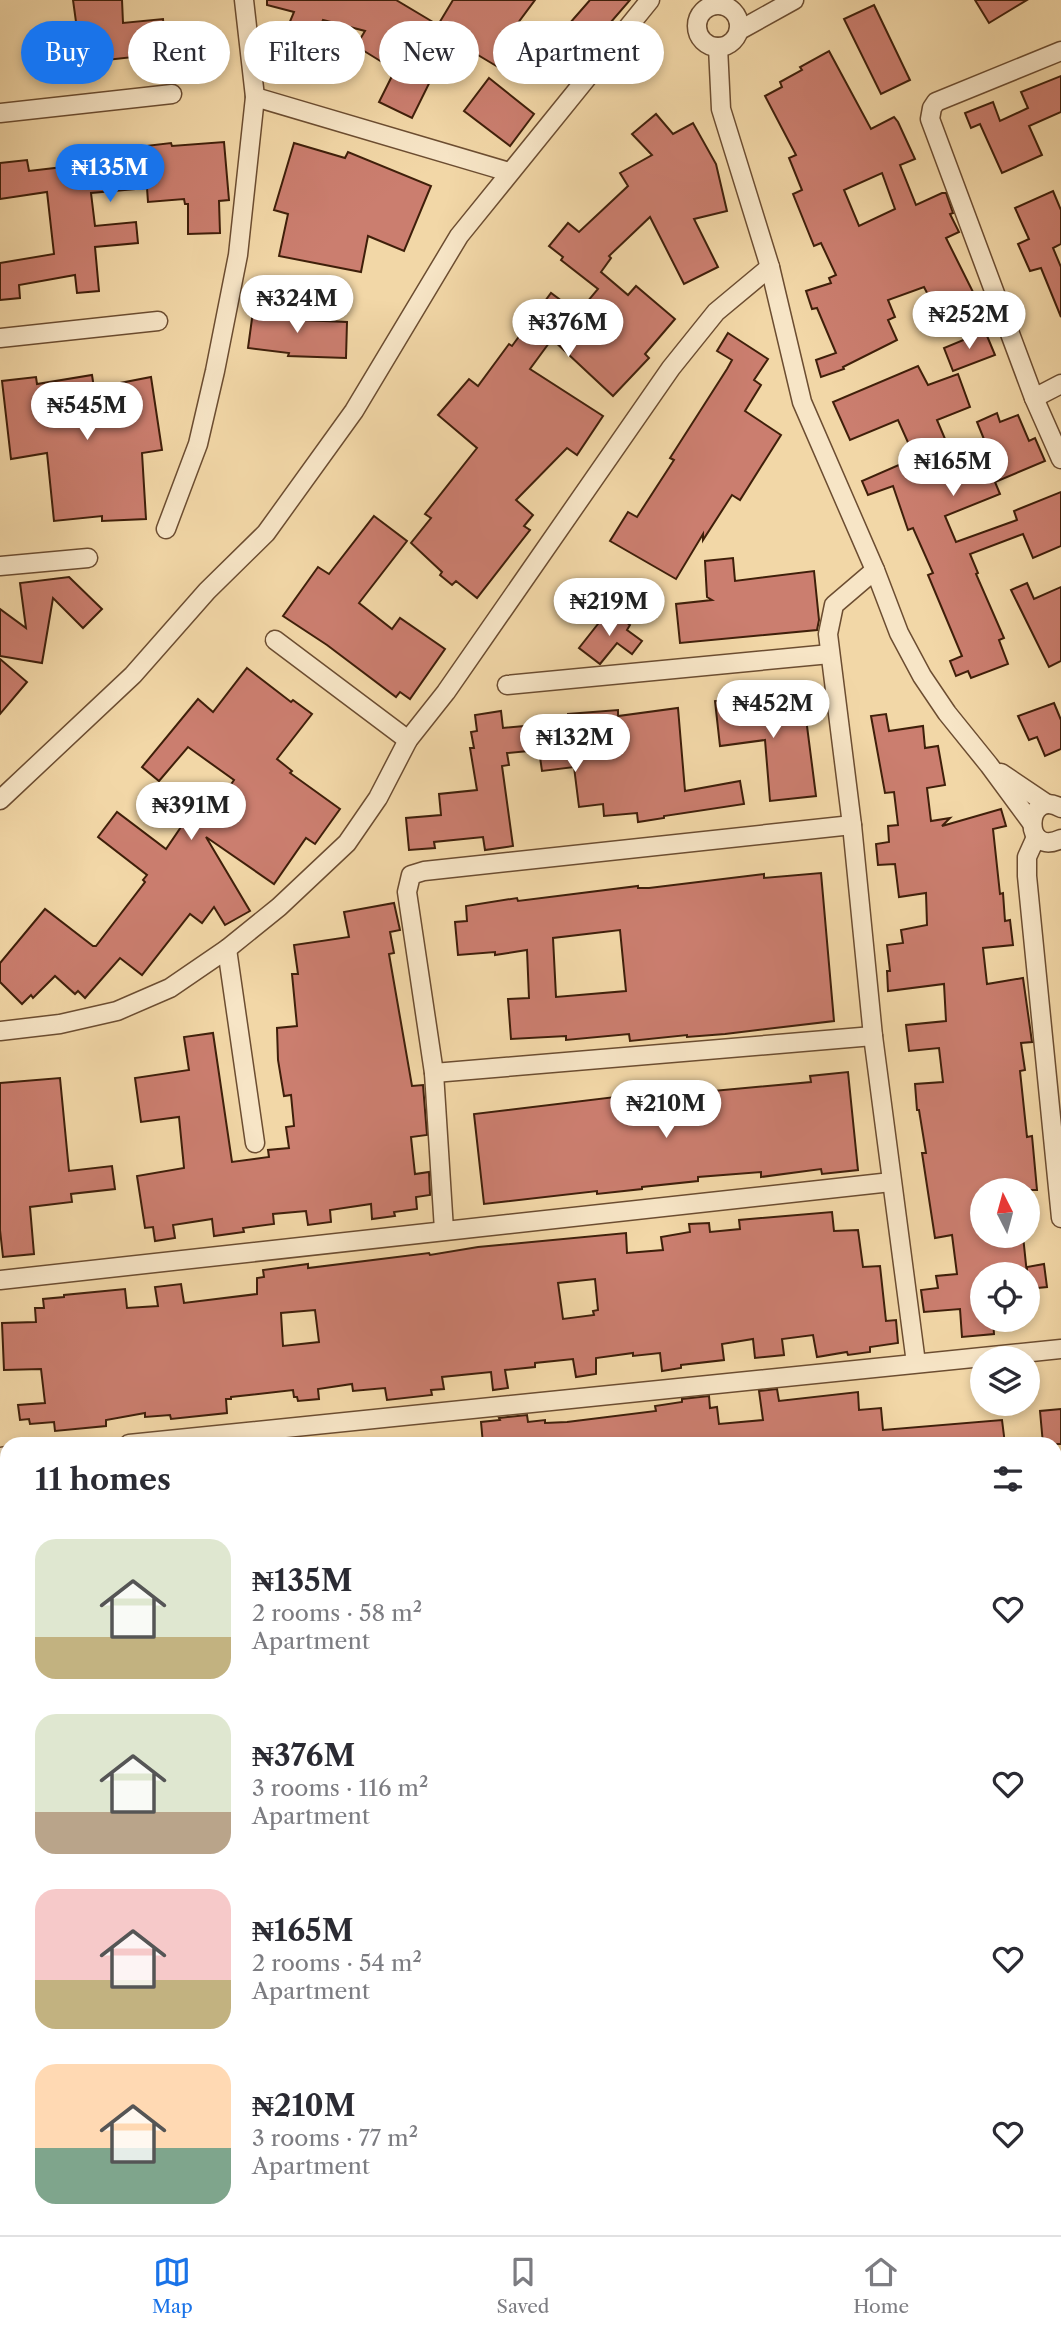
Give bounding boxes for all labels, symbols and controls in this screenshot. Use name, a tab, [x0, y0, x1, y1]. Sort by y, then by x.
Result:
chip: Buy	[21, 21, 114, 84]
chip: Rent	[128, 21, 230, 84]
chip: Filters	[244, 21, 365, 84]
chip: New	[379, 21, 479, 84]
chip: Apartment	[493, 21, 664, 84]
pin: ₦135M	[61, 144, 159, 204]
text: ₦135M	[71, 153, 149, 181]
pin: ₦324M	[248, 276, 346, 335]
text: ₦324M	[256, 284, 338, 312]
pin: ₦252M	[920, 292, 1018, 351]
pin: ₦376M	[519, 300, 617, 359]
text: ₦252M	[929, 300, 1009, 328]
text: ₦376M	[528, 308, 608, 336]
pin: ₦545M	[38, 382, 136, 442]
text: ₦545M	[47, 391, 127, 419]
pin: ₦165M	[904, 438, 1002, 498]
text: ₦165M	[914, 447, 992, 475]
pin: ₦219M	[560, 578, 658, 638]
text: ₦219M	[570, 587, 648, 615]
pin: ₦452M	[724, 680, 822, 740]
text: ₦452M	[733, 689, 813, 717]
pin: ₦132M	[526, 714, 624, 774]
text: ₦132M	[536, 723, 614, 751]
pin: ₦391M	[142, 782, 240, 842]
text: ₦391M	[152, 791, 230, 819]
pin: ₦210M	[617, 1080, 715, 1140]
text: ₦210M	[626, 1089, 706, 1117]
north arrow	[970, 1178, 1040, 1248]
map controls	[970, 1178, 1040, 1416]
button: locate	[970, 1262, 1040, 1332]
button: layers	[970, 1346, 1040, 1416]
icon: filters	[989, 1460, 1027, 1498]
text: 11 homes	[35, 1461, 171, 1498]
text: ₦135M	[252, 1562, 353, 1599]
icon: home	[91, 1567, 175, 1651]
icon: heart	[989, 1590, 1027, 1628]
text: 2 rooms · 58 m²	[252, 1599, 422, 1627]
text: Apartment	[252, 1627, 370, 1655]
text: ₦376M	[252, 1737, 355, 1774]
icon: home	[91, 1742, 175, 1826]
icon: heart	[989, 1765, 1027, 1803]
text: 3 rooms · 116 m²	[252, 1774, 428, 1802]
text: Apartment	[252, 1802, 370, 1830]
text: ₦165M	[252, 1912, 354, 1949]
icon: home	[91, 1917, 175, 2001]
icon: heart	[989, 1940, 1027, 1978]
text: 2 rooms · 54 m²	[252, 1949, 422, 1977]
text: Apartment	[252, 1977, 370, 2005]
text: ₦210M	[252, 2087, 356, 2124]
icon: home	[91, 2092, 175, 2176]
icon: heart	[989, 2115, 1027, 2153]
text: 3 rooms · 77 m²	[252, 2124, 418, 2152]
text: Apartment	[252, 2152, 370, 2180]
tab: Map	[152, 2253, 193, 2318]
tab: Saved	[497, 2253, 549, 2318]
tab: Home	[853, 2253, 909, 2318]

